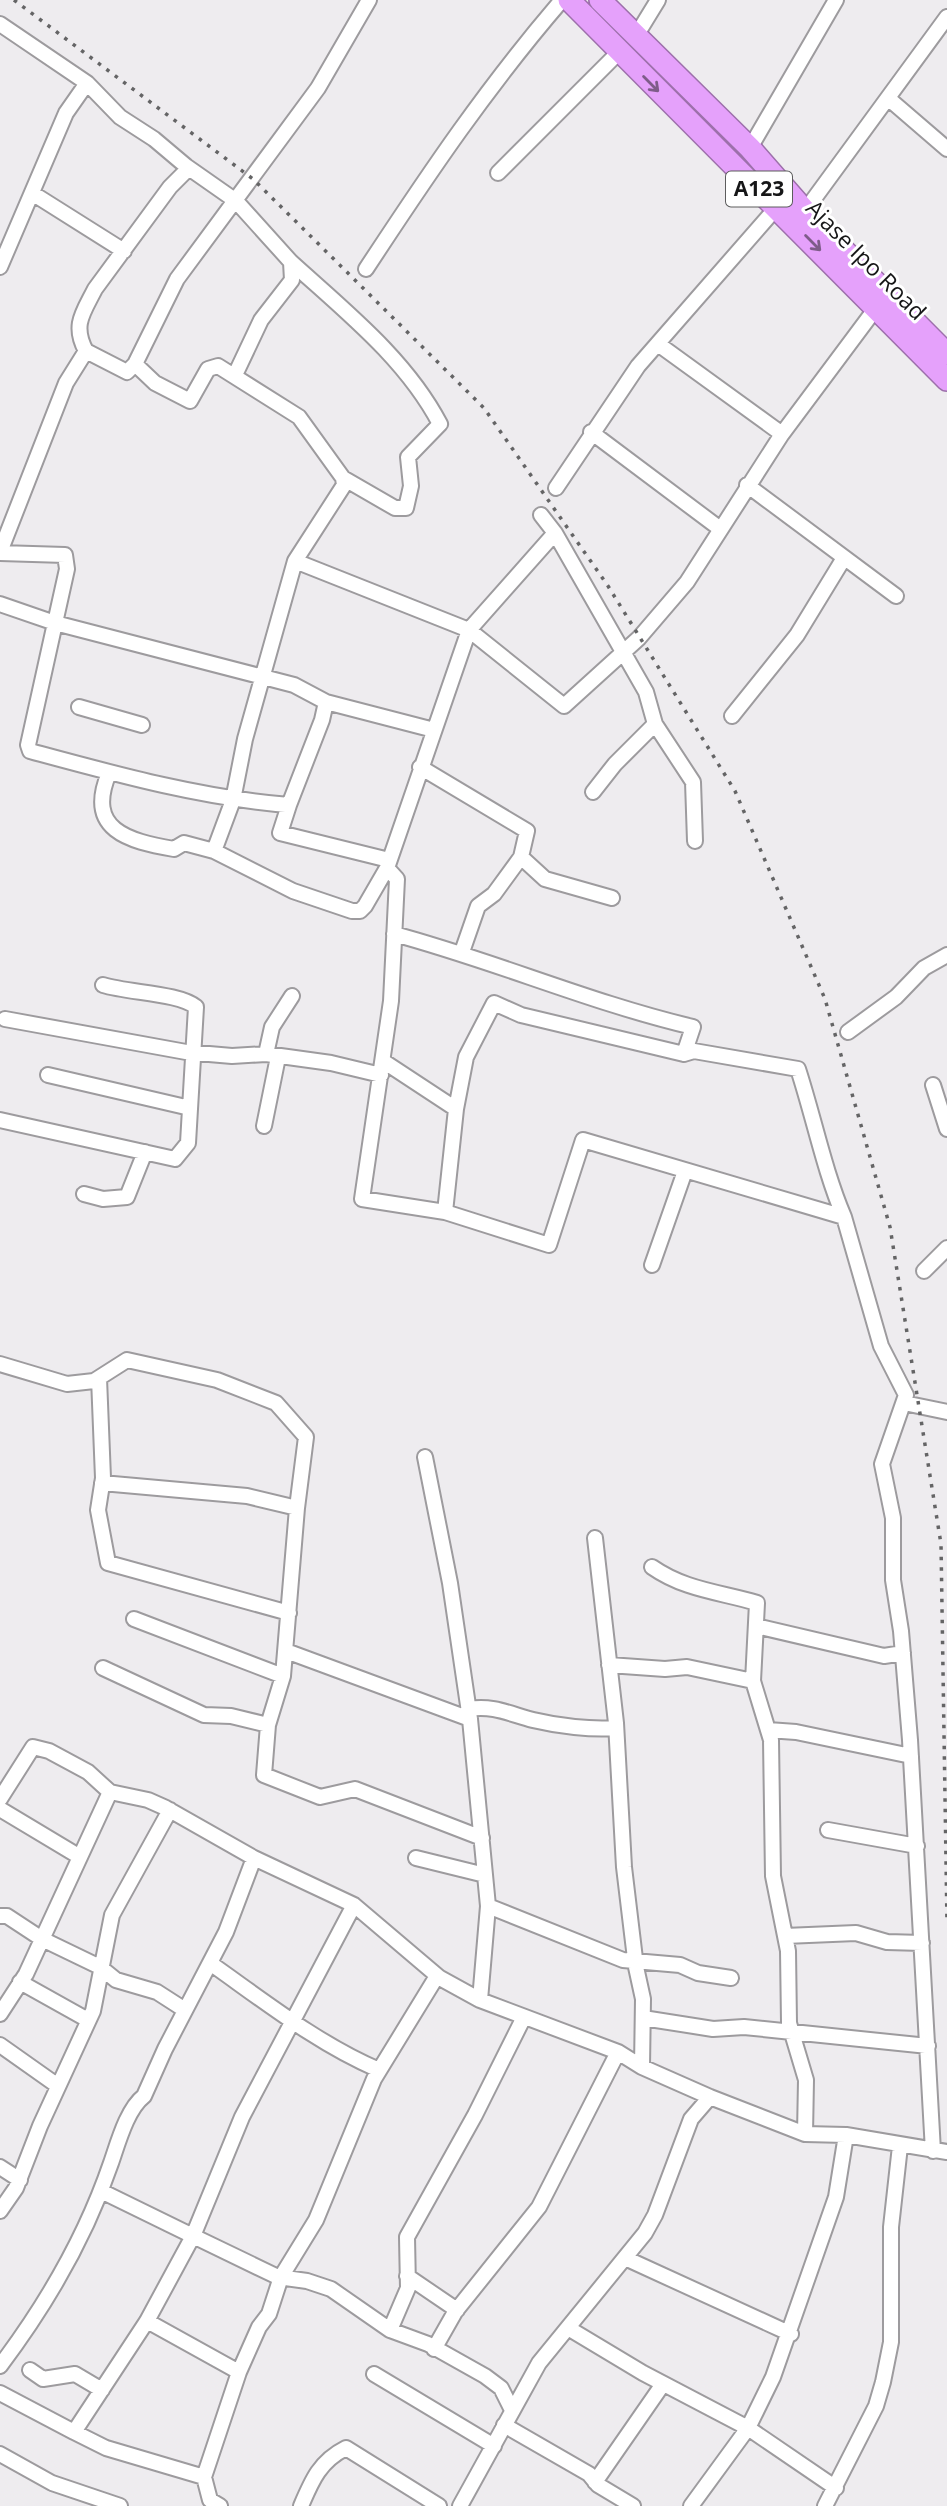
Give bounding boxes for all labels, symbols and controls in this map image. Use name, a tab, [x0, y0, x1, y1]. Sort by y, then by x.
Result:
one-way arrow	[642, 75, 659, 92]
road number: A123	[726, 172, 792, 206]
street label: Ajase Ipo Road	[799, 192, 934, 327]
one-way arrow	[804, 235, 821, 252]

